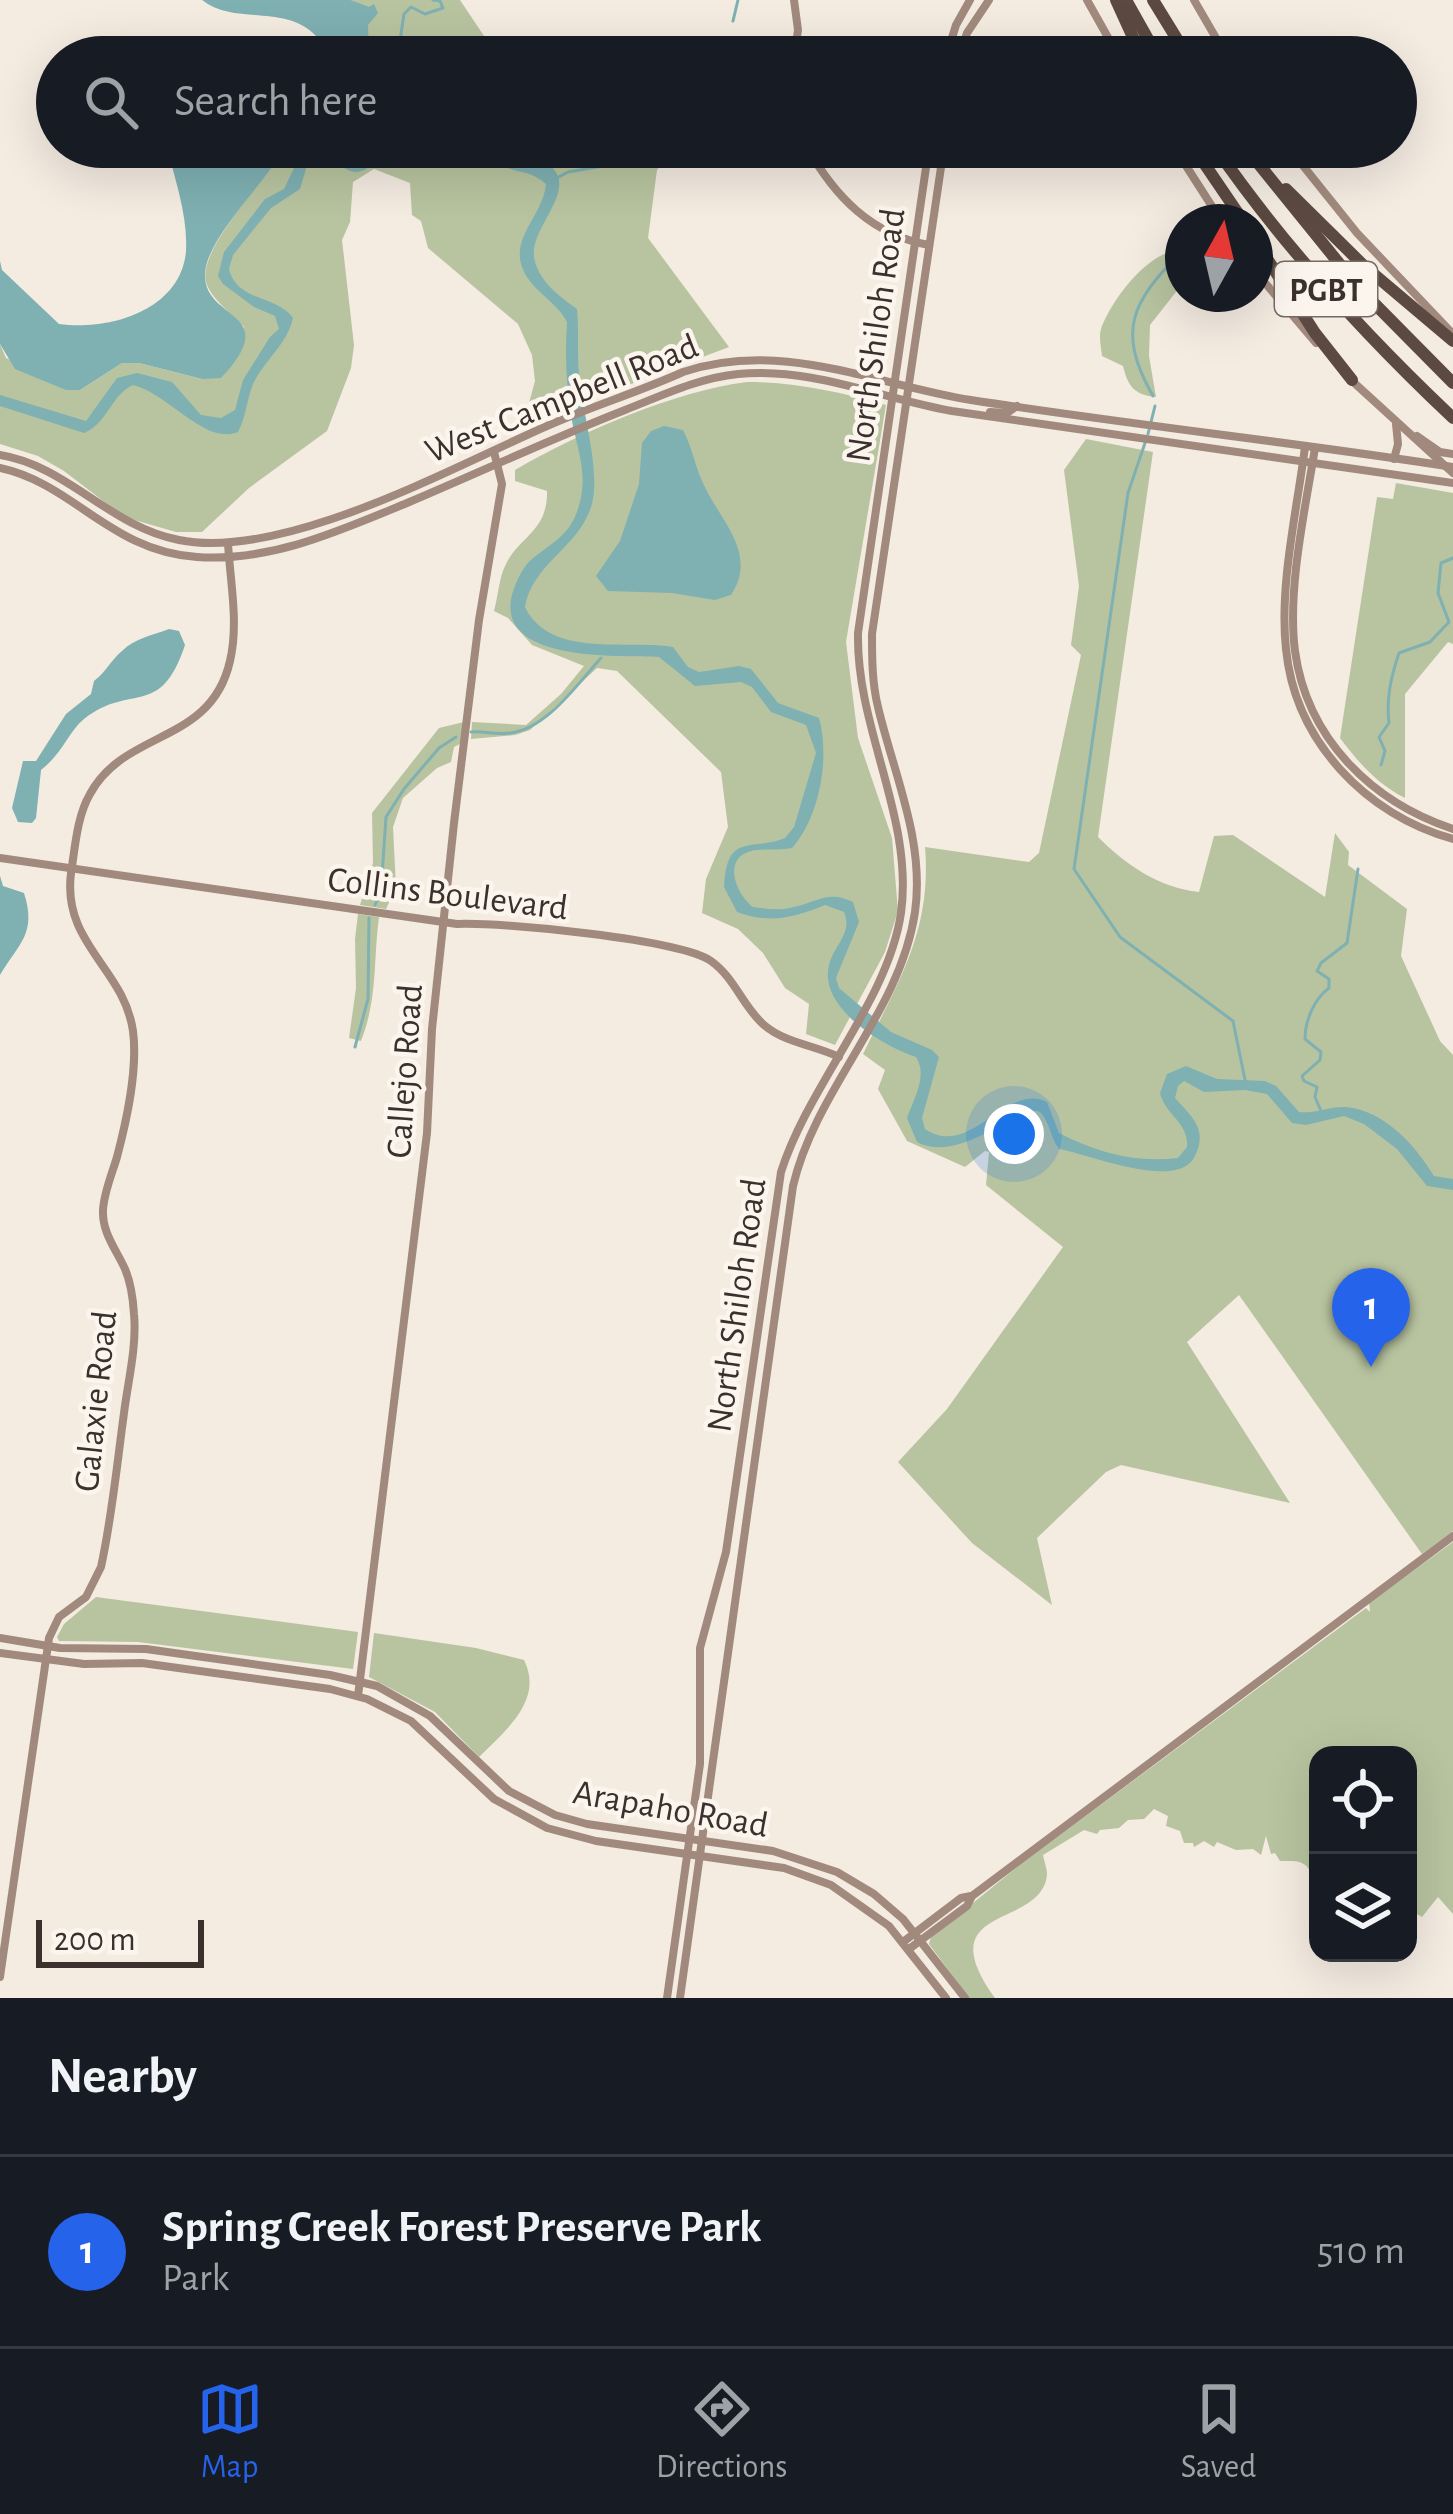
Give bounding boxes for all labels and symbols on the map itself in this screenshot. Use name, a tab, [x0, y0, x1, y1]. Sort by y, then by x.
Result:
north arrow	[1165, 204, 1273, 312]
street label: North Shiloh Road	[840, 206, 912, 464]
road number: PGBT	[1275, 262, 1377, 316]
street label: West Campbell Road	[420, 328, 703, 470]
street label: Collins Boulevard	[326, 861, 570, 927]
street label: Callejo Road	[381, 983, 429, 1159]
your location	[984, 1104, 1044, 1164]
street label: North Shiloh Road	[701, 1176, 773, 1434]
pin: 1	[1332, 1268, 1410, 1367]
street label: Galaxie Road	[69, 1309, 123, 1494]
street label: Arapaho Road	[570, 1774, 771, 1844]
scale bar	[36, 1914, 204, 1967]

